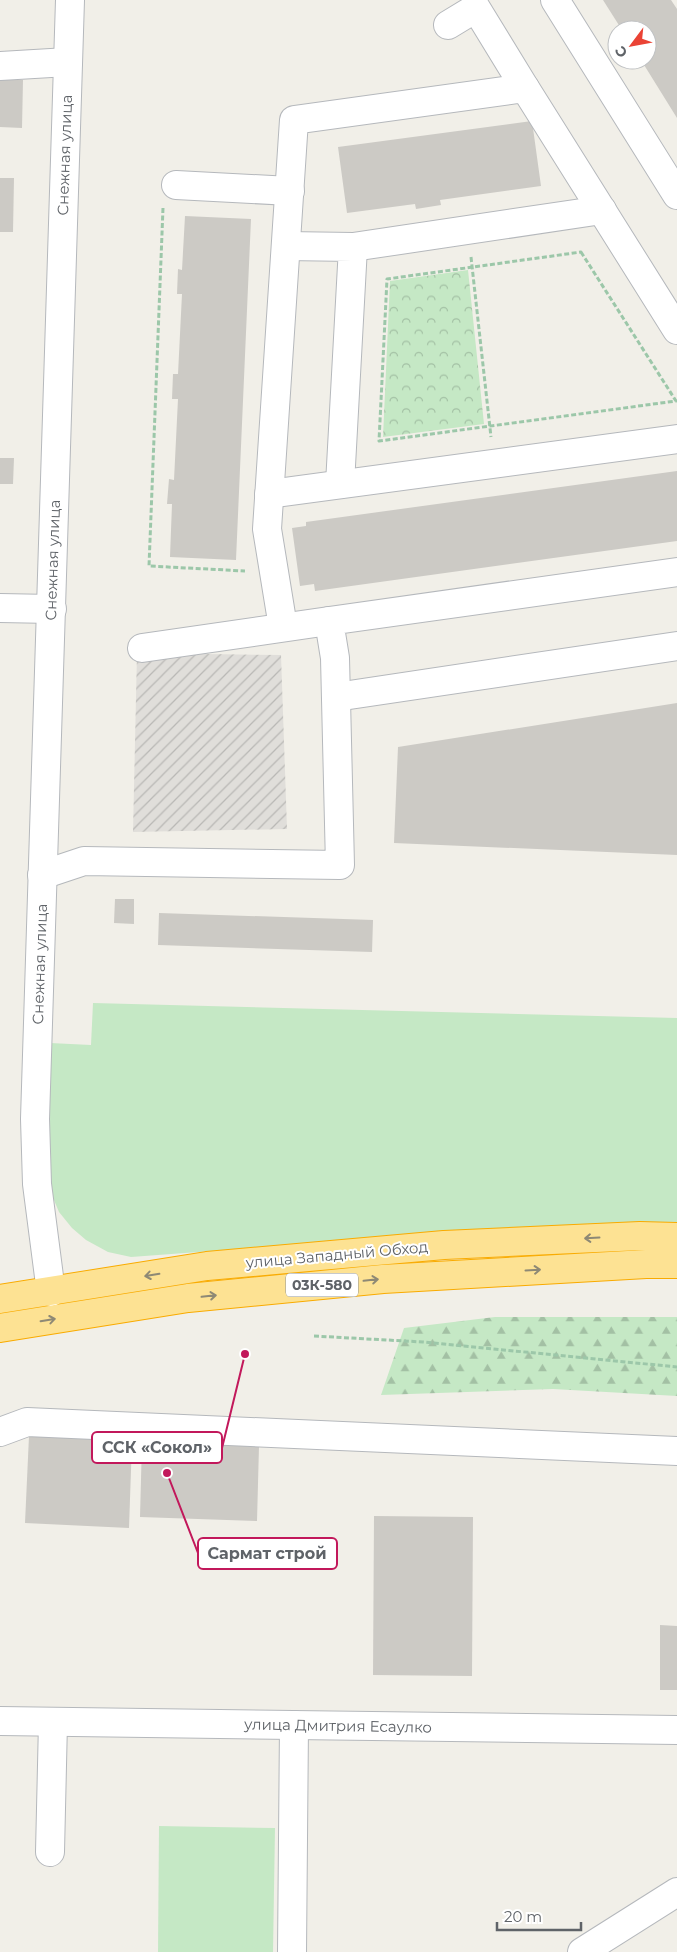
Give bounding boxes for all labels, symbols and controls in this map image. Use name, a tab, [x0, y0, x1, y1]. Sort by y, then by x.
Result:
north arrow	[607, 20, 657, 70]
text: С	[611, 43, 631, 61]
street label: Снежная улица	[53, 94, 76, 216]
street label: Снежная улица	[41, 499, 64, 621]
street label: Снежная улица	[28, 903, 51, 1025]
one-way arrow	[584, 1233, 600, 1243]
street label: улица Западный Обход	[244, 1237, 429, 1272]
one-way arrow	[525, 1266, 541, 1275]
one-way arrow	[144, 1271, 160, 1281]
road number: 03К-580	[286, 1274, 358, 1296]
one-way arrow	[362, 1275, 378, 1285]
one-way arrow	[201, 1292, 217, 1301]
one-way arrow	[40, 1315, 56, 1325]
callout: ССК «Сокол»	[92, 1432, 222, 1463]
text: ССК «Сокол»	[102, 1438, 212, 1457]
callout: Сармат строй	[198, 1538, 337, 1569]
text: Сармат строй	[207, 1544, 327, 1563]
street label: улица Дмитрия Есаулко	[243, 1714, 432, 1737]
scale bar	[497, 1900, 581, 1932]
text: 20 m	[504, 1907, 542, 1926]

